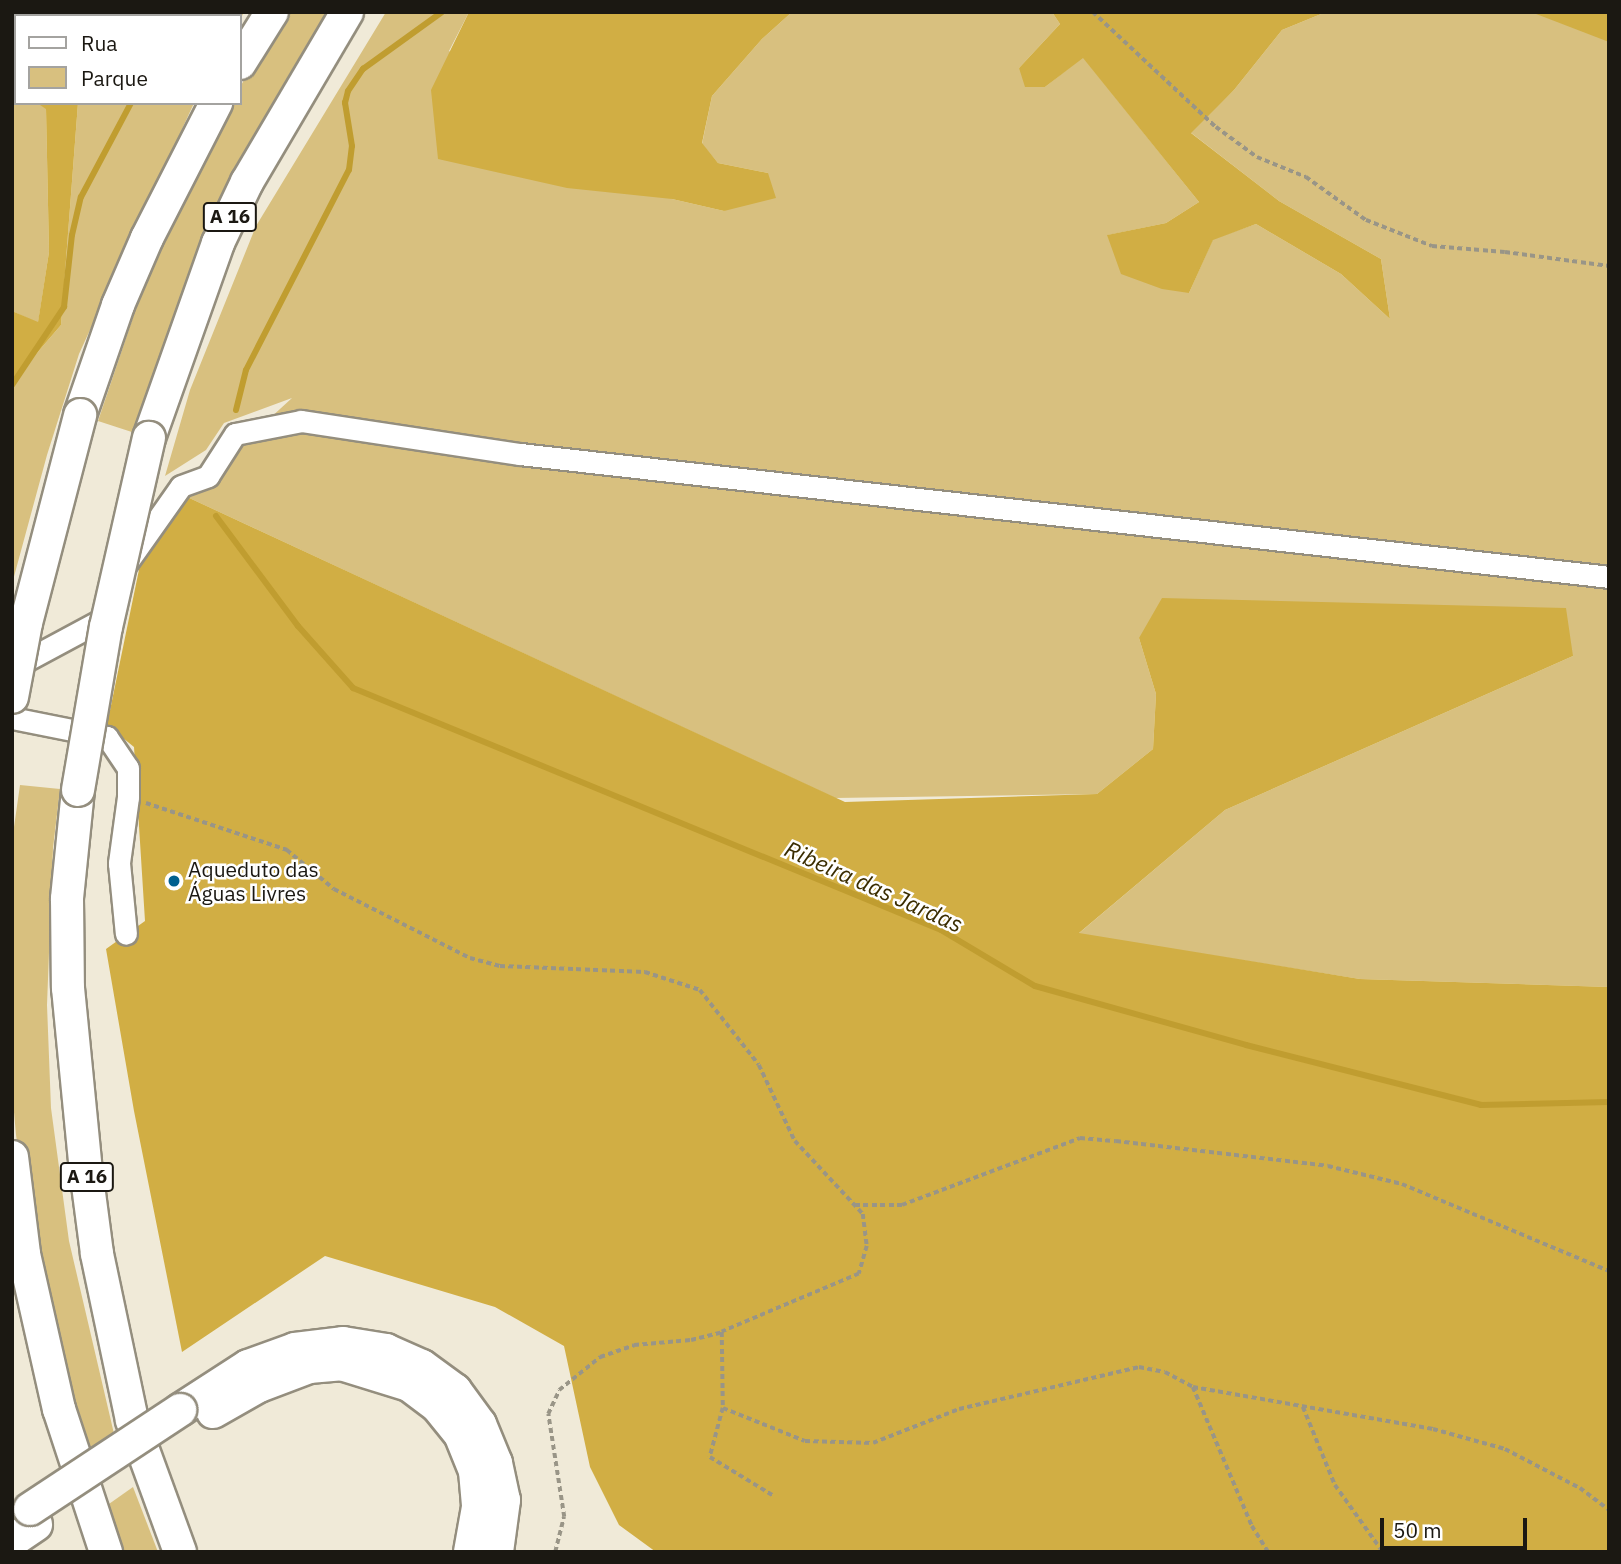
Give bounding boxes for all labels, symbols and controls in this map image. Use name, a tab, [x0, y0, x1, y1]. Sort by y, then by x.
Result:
legend	[14, 14, 242, 105]
text: Rua	[81, 29, 118, 57]
text: Parque	[81, 64, 148, 92]
road number: A 16	[202, 202, 258, 232]
water label: Ribeira das Jardas	[781, 834, 967, 938]
place label: Aqueduto das Águas Livres	[188, 856, 319, 906]
marker: Aqueduto das Águas Livres	[166, 873, 182, 889]
road number: A 16	[59, 1162, 115, 1192]
scale bar	[1383, 1504, 1530, 1548]
text: 50 m	[1393, 1516, 1442, 1544]

